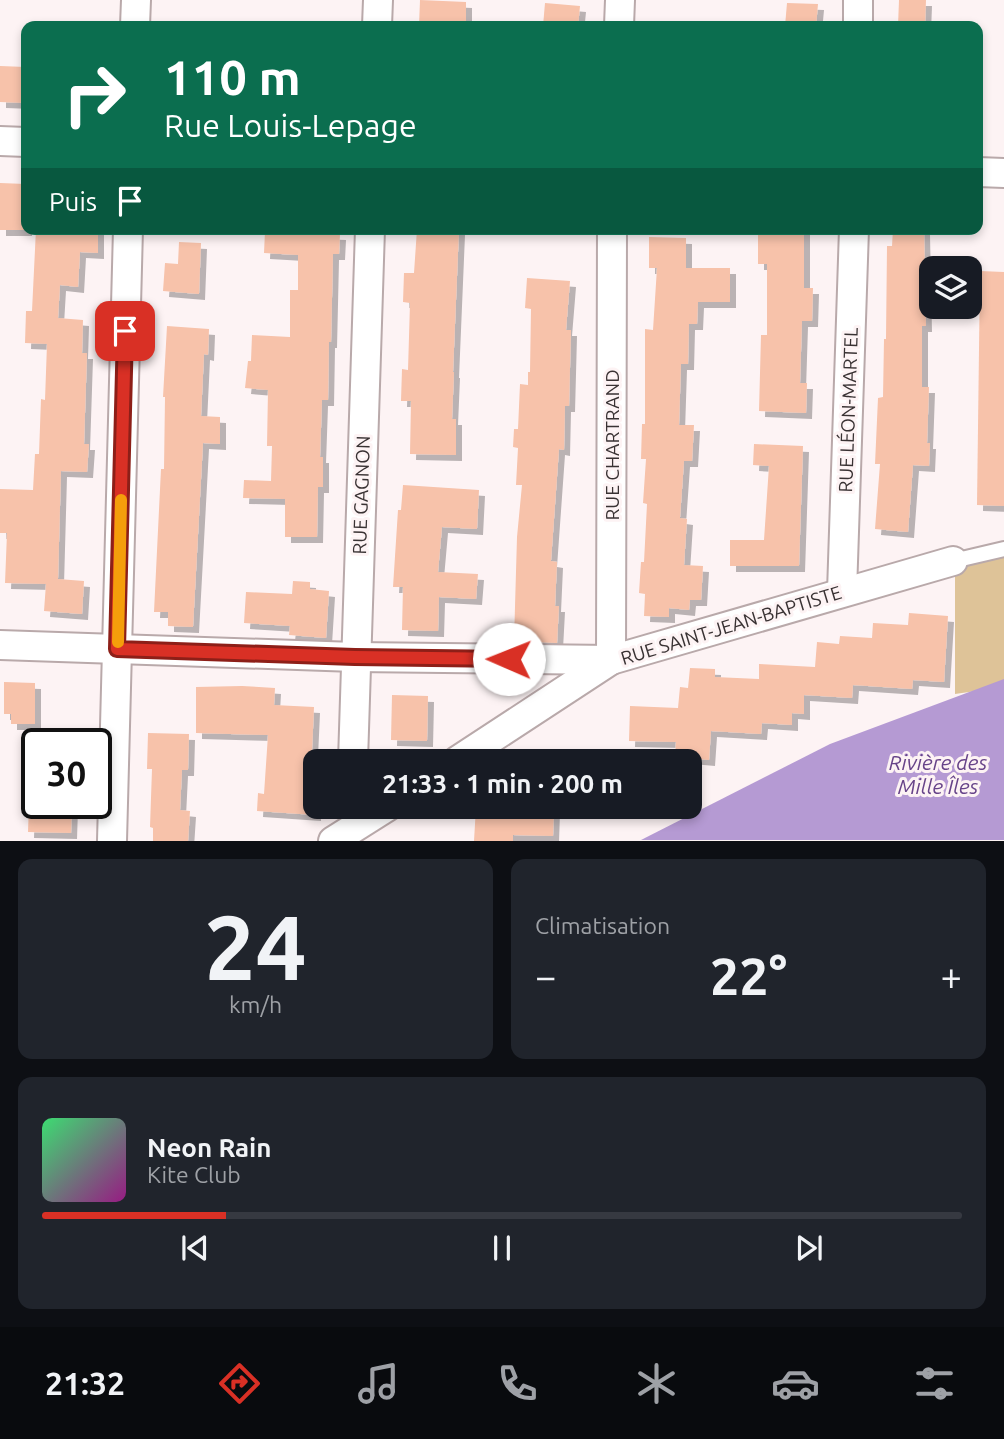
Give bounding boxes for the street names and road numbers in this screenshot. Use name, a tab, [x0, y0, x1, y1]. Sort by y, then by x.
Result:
street label: RUE LÉON-MARTEL	[834, 327, 862, 493]
street label: RUE CHARTRAND	[601, 369, 623, 521]
street label: RUE GAGNON	[348, 435, 374, 555]
street label: RUE SAINT-JEAN-BAPTISTE	[618, 581, 844, 669]

